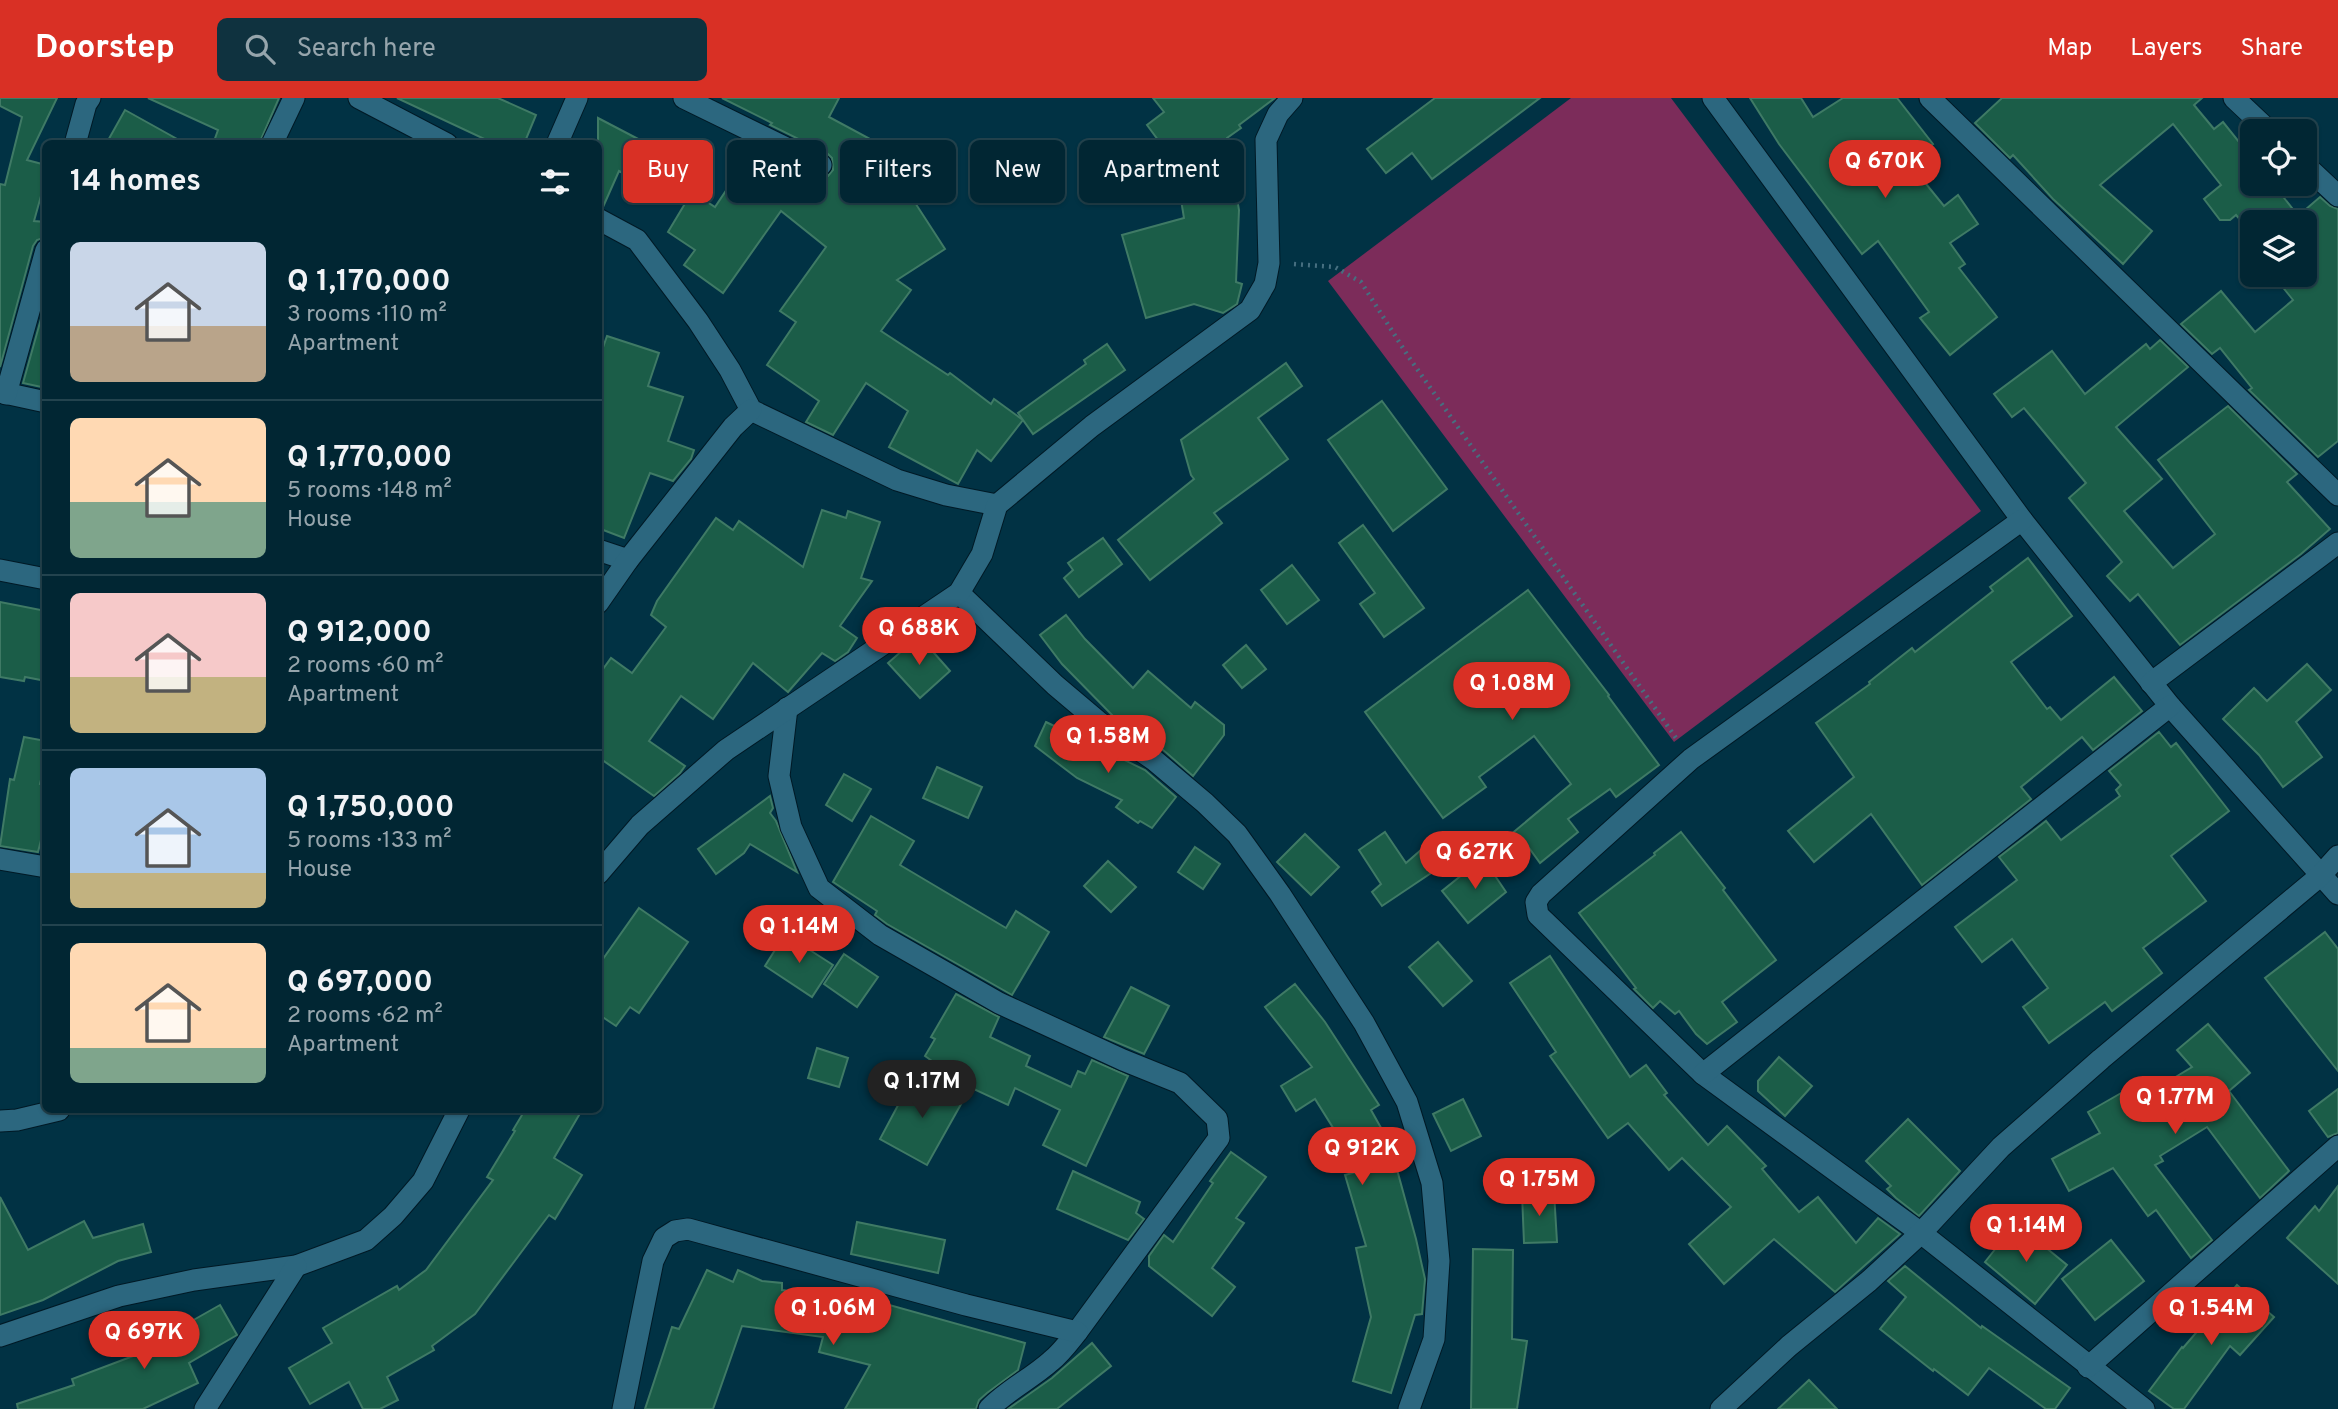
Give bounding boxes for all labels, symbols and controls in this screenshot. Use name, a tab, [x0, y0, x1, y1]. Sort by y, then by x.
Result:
search box	[217, 18, 707, 81]
text: Doorstep	[35, 28, 175, 70]
icon: search	[241, 30, 279, 68]
text: Search here	[297, 33, 436, 66]
text: Map	[2047, 34, 2092, 64]
text: Layers	[2130, 34, 2202, 64]
text: Share	[2240, 34, 2303, 64]
map controls	[2240, 119, 2317, 287]
button: locate	[2240, 119, 2317, 196]
chip: Buy	[623, 140, 713, 203]
chip: Rent	[727, 140, 826, 203]
chip: Filters	[840, 140, 956, 203]
chip: New	[970, 140, 1065, 203]
chip: Apartment	[1079, 140, 1244, 203]
pin: Q 670K	[1828, 140, 1942, 200]
text: Q 670K	[1845, 148, 1925, 177]
icon: filters	[536, 163, 574, 201]
text: 14 homes	[70, 164, 201, 201]
button: layers	[2240, 210, 2317, 287]
text: Q 1,170,000	[287, 264, 451, 301]
icon: home	[126, 270, 210, 354]
text: 3 rooms · 110 m²	[287, 301, 447, 330]
text: Apartment	[287, 330, 399, 359]
text: Q 1,770,000	[287, 440, 452, 477]
icon: home	[126, 446, 210, 530]
text: 5 rooms · 148 m²	[287, 477, 452, 506]
text: House	[287, 506, 352, 535]
pin: Q 688K	[862, 608, 976, 667]
text: Q 912,000	[287, 615, 432, 652]
text: Q 688K	[878, 615, 960, 644]
icon: home	[126, 621, 210, 705]
text: 2 rooms · 60 m²	[287, 652, 444, 681]
pin: Q 1.08M	[1447, 662, 1577, 722]
text: Q 1.08M	[1469, 670, 1555, 699]
text: Apartment	[287, 681, 399, 710]
pin: Q 1.58M	[1043, 716, 1173, 775]
text: Q 1.58M	[1066, 723, 1150, 752]
text: Q 1,750,000	[287, 790, 454, 827]
icon: home	[126, 796, 210, 880]
text: 5 rooms · 133 m²	[287, 827, 452, 856]
pin: Q 627K	[1418, 832, 1532, 891]
text: Q 627K	[1436, 839, 1514, 868]
text: House	[287, 856, 352, 885]
pin: Q 1.14M	[734, 906, 864, 965]
text: Q 1.14M	[759, 913, 839, 942]
text: Q 697,000	[287, 965, 433, 1002]
icon: home	[126, 971, 210, 1055]
text: 2 rooms · 62 m²	[287, 1002, 443, 1031]
text: Apartment	[287, 1031, 399, 1060]
pin: Q 1.17M	[857, 1060, 987, 1120]
text: Q 1.17M	[883, 1068, 961, 1097]
pin: Q 1.77M	[2110, 1076, 2240, 1136]
text: Q 1.77M	[2136, 1084, 2214, 1113]
pin: Q 912K	[1305, 1128, 1419, 1187]
text: Q 912K	[1324, 1135, 1400, 1164]
pin: Q 1.75M	[1474, 1158, 1604, 1218]
text: Q 1.75M	[1499, 1166, 1579, 1195]
pin: Q 1.14M	[1961, 1204, 2091, 1264]
text: Q 1.14M	[1986, 1212, 2066, 1241]
pin: Q 1.06M	[768, 1288, 898, 1347]
pin: Q 1.54M	[2146, 1288, 2276, 1347]
text: Q 1.06M	[790, 1295, 876, 1324]
text: Q 1.54M	[2168, 1295, 2254, 1324]
pin: Q 697K	[87, 1312, 201, 1371]
text: Q 697K	[105, 1319, 183, 1348]

